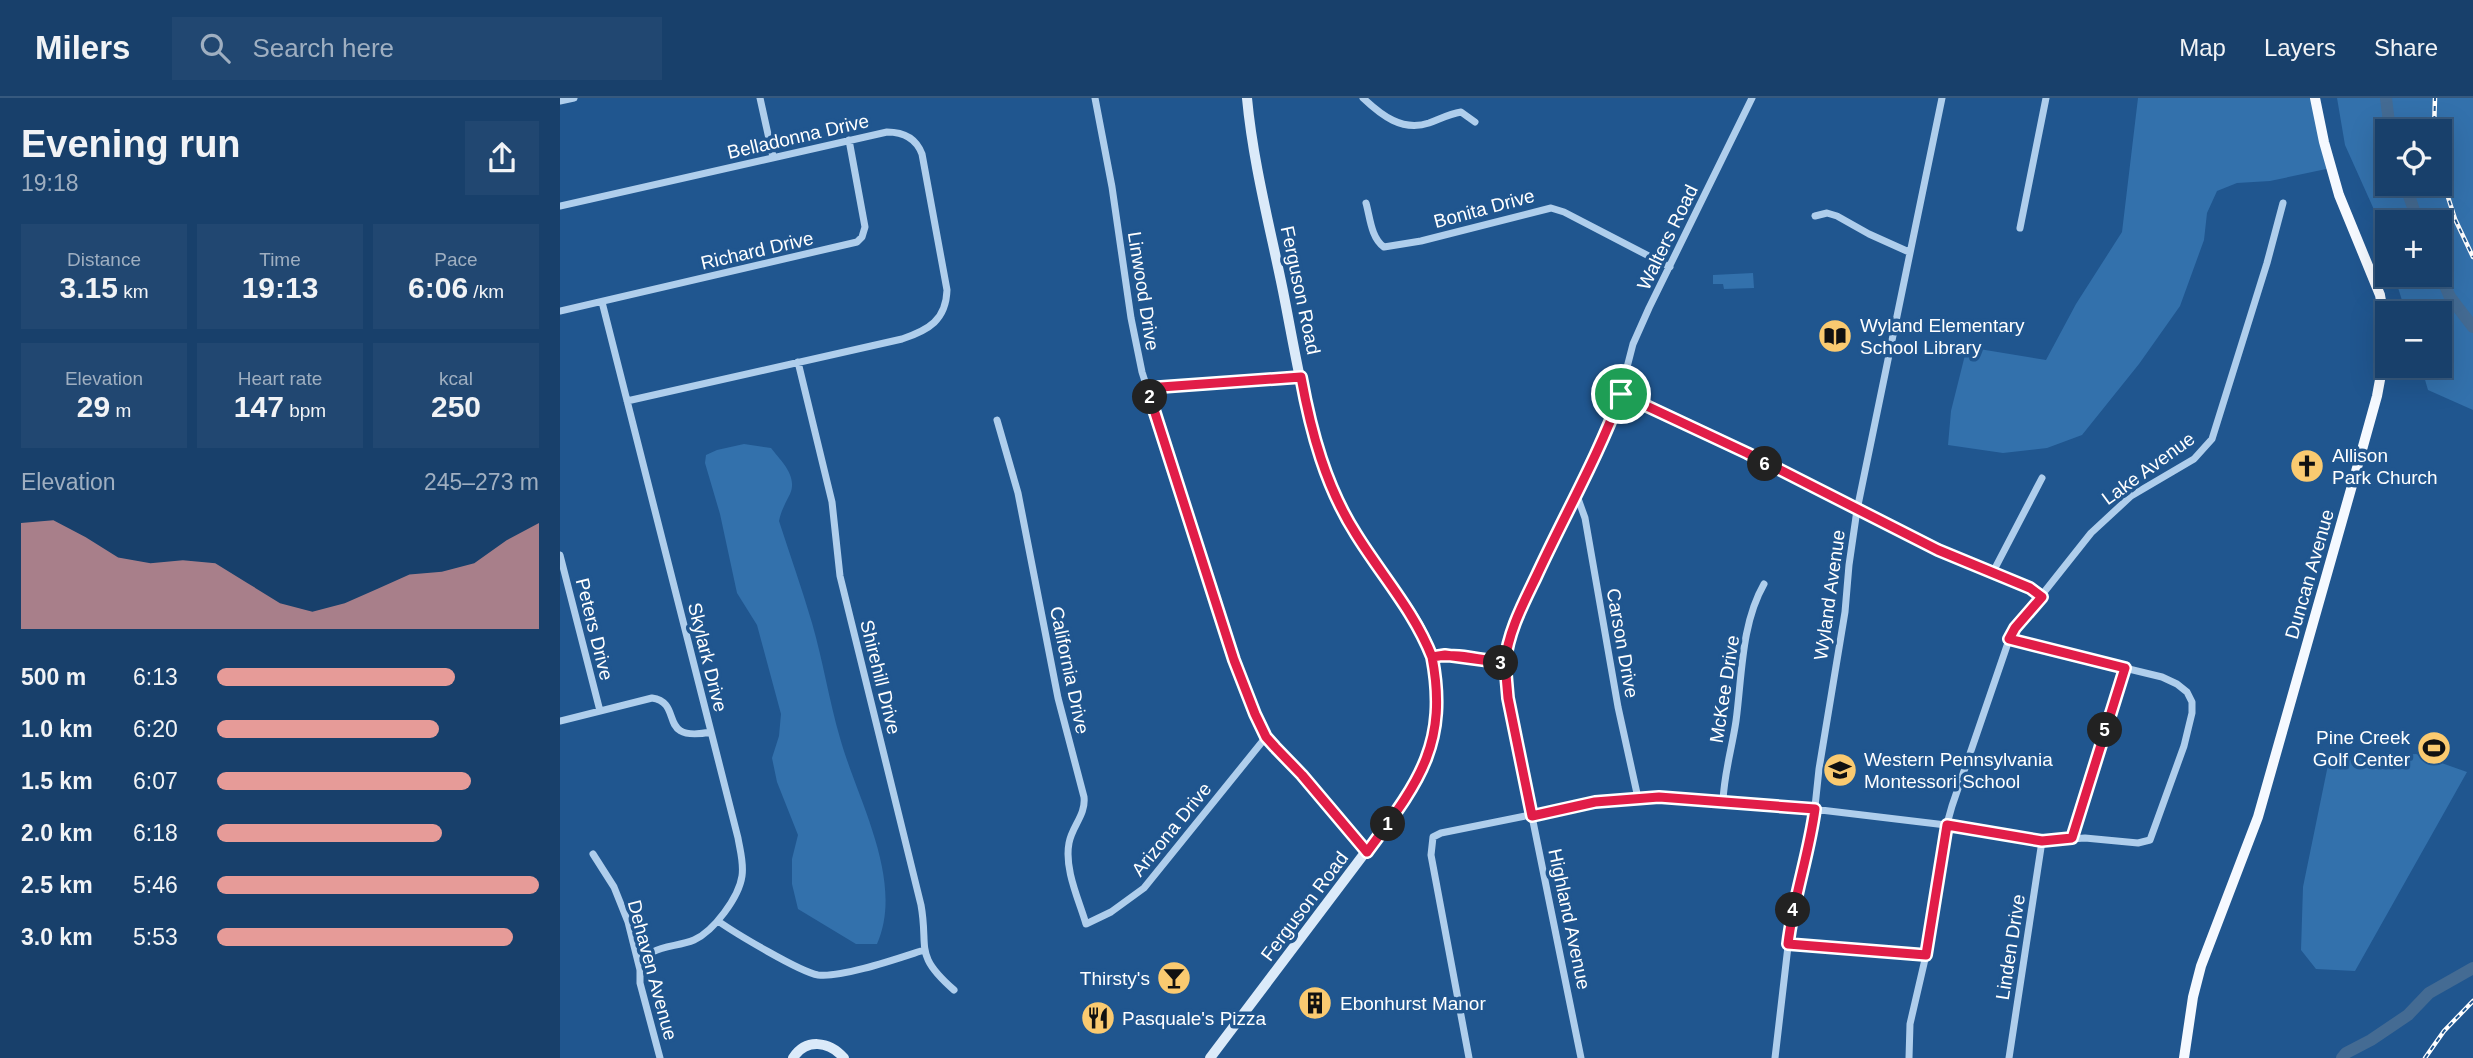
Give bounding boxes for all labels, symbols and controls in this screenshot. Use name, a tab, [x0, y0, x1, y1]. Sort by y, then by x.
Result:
search box	[172, 17, 662, 80]
text: Milers	[35, 29, 130, 66]
icon: search	[196, 29, 234, 67]
text: Search here	[252, 33, 394, 63]
text: Map	[2179, 34, 2226, 61]
text: Layers	[2264, 34, 2336, 61]
text: Share	[2374, 34, 2438, 61]
street label: Belladonna Drive	[725, 110, 871, 163]
map controls	[2375, 119, 2452, 378]
button: locate	[2375, 119, 2452, 196]
button: share	[465, 121, 539, 195]
text: Evening run	[21, 123, 241, 165]
text: 19:18	[21, 170, 79, 196]
street label: Walters Road	[1633, 181, 1702, 293]
street label: Bonita Drive	[1431, 185, 1537, 232]
button: +	[2375, 210, 2452, 287]
street label: Ferguson Road	[1277, 224, 1324, 356]
street label: Richard Drive	[699, 227, 816, 274]
street label: Linwood Drive	[1124, 230, 1163, 352]
text: Distance	[67, 249, 141, 270]
text: Time	[259, 249, 301, 270]
text: Pace	[434, 249, 478, 270]
text: 3.15	[60, 271, 118, 304]
text: 19:13	[242, 271, 318, 304]
text: 6:06	[408, 271, 468, 304]
text: km	[118, 281, 149, 302]
text: /km	[468, 281, 504, 302]
button: −	[2375, 301, 2452, 378]
place label: Wyland Elementary School Library	[1860, 315, 2025, 358]
library icon: Wyland Elementary School Library	[1816, 317, 1854, 355]
pin	[1591, 364, 1651, 424]
text: Elevation	[65, 368, 143, 389]
text: Heart rate	[238, 368, 322, 389]
text: kcal	[439, 368, 473, 389]
icon: arrive	[1602, 375, 1640, 413]
pin: 2	[1132, 380, 1168, 414]
text: 2	[1144, 386, 1155, 407]
text: 29	[77, 390, 110, 423]
text: 147	[234, 390, 284, 423]
text: 250	[431, 390, 481, 423]
text: m	[110, 400, 131, 421]
text: bpm	[284, 400, 326, 421]
street label: Lake Avenue	[2098, 428, 2199, 509]
place label: Allison Park Church	[2332, 445, 2438, 488]
pin: 6	[1748, 446, 1782, 482]
church icon: Allison Park Church	[2288, 447, 2326, 485]
text: 6	[1759, 453, 1770, 474]
text: Elevation	[21, 469, 116, 495]
text: 245–273 m	[424, 469, 539, 495]
street label: Duncan Avenue	[2281, 507, 2338, 641]
street label: Wyland Avenue	[1810, 528, 1849, 662]
street label: Peters Drive	[572, 576, 617, 682]
street label: Carson Drive	[1603, 587, 1642, 700]
street label: Skylark Drive	[684, 600, 731, 714]
street label: California Drive	[1046, 604, 1093, 736]
street label: Shirehill Drive	[856, 618, 905, 737]
street label: McKee Drive	[1706, 634, 1743, 744]
pin: 3	[1483, 646, 1518, 680]
text: 3	[1495, 652, 1506, 673]
text: 500 m	[21, 664, 86, 690]
text: 6:13	[133, 664, 178, 690]
pin: 5	[2088, 712, 2122, 748]
text: 1.0 km	[21, 716, 93, 742]
text: 6:20	[133, 716, 178, 742]
text: 5	[2099, 719, 2110, 740]
place label: Pine Creek Golf Center	[2313, 727, 2411, 770]
sports icon: Pine Creek Golf Center	[2415, 729, 2453, 767]
place label: Western Pennsylvania Montessori School	[1864, 749, 2053, 792]
school or university icon: Western Pennsylvania Montessori School	[1821, 751, 1859, 789]
text: 1.5 km	[21, 768, 93, 794]
text: 6:07	[133, 768, 178, 794]
street label: Arizona Drive	[1127, 778, 1215, 880]
pin: 1	[1370, 806, 1406, 842]
text: 1	[1382, 813, 1393, 834]
text: 2.0 km	[21, 820, 93, 846]
text: 6:18	[133, 820, 178, 846]
street label: Highland Avenue	[1544, 847, 1595, 991]
street label: Ferguson Road	[1257, 848, 1352, 965]
text: 2.5 km	[21, 872, 93, 898]
text: 5:46	[133, 872, 178, 898]
pin: 4	[1776, 892, 1810, 928]
street label: Linden Drive	[1992, 893, 2029, 1001]
street label: Dehaven Avenue	[624, 898, 681, 1043]
text: 4	[1787, 899, 1798, 920]
text: 3.0 km	[21, 924, 93, 950]
text: 5:53	[133, 924, 178, 950]
bar icon: Thirsty's	[1155, 959, 1193, 997]
place label: Thirsty's	[1080, 968, 1150, 989]
building icon: Ebonhurst Manor	[1296, 984, 1334, 1022]
place label: Ebonhurst Manor	[1340, 993, 1486, 1014]
restaurant icon: Pasquale's Pizza	[1079, 999, 1117, 1037]
place label: Pasquale's Pizza	[1122, 1008, 1267, 1029]

